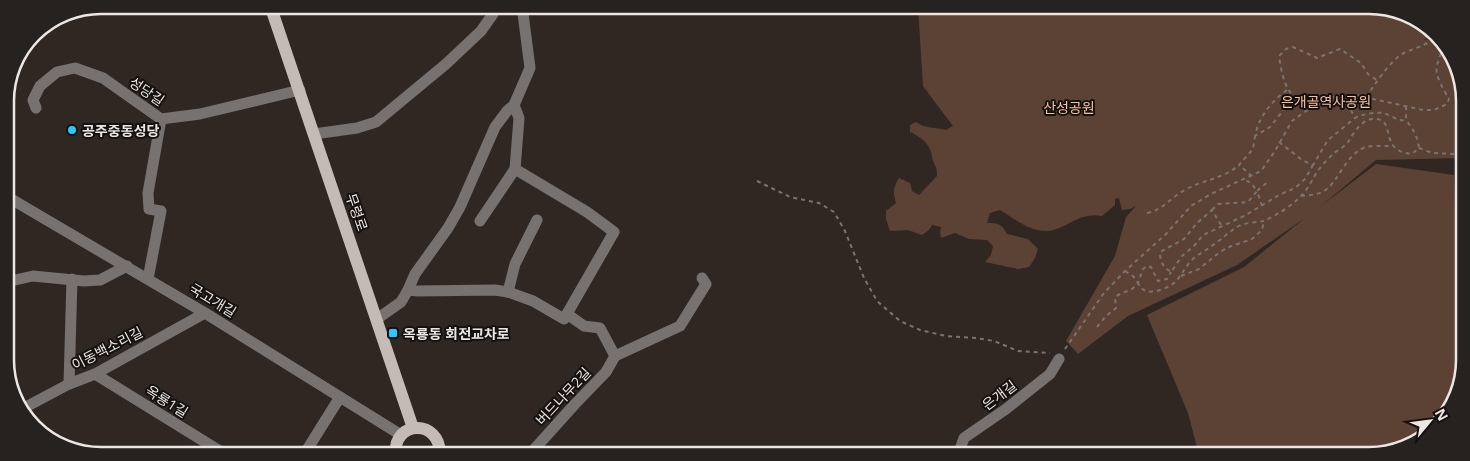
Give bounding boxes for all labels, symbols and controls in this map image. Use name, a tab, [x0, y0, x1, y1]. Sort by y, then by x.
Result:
street label: 성당길	[126, 72, 168, 110]
park label: 은개골역사공원	[1281, 92, 1371, 111]
park label: 산성공원	[1043, 98, 1095, 117]
place label: 공주중동성당	[82, 121, 159, 140]
marker: 공주중동성당	[66, 124, 78, 136]
street label: 무령로	[342, 191, 372, 233]
street label: 국고개길	[186, 279, 240, 321]
street label: 이동백소리길	[68, 322, 146, 374]
place label: 옥룡동 회전교차로	[403, 324, 510, 343]
marker: 옥룡동 회전교차로	[387, 327, 399, 339]
street label: 버드나무2길	[531, 363, 595, 429]
street label: 은개길	[978, 376, 1020, 414]
street label: 옥룡1길	[142, 381, 192, 421]
north arrow	[1405, 396, 1455, 446]
text: N	[1431, 405, 1453, 424]

